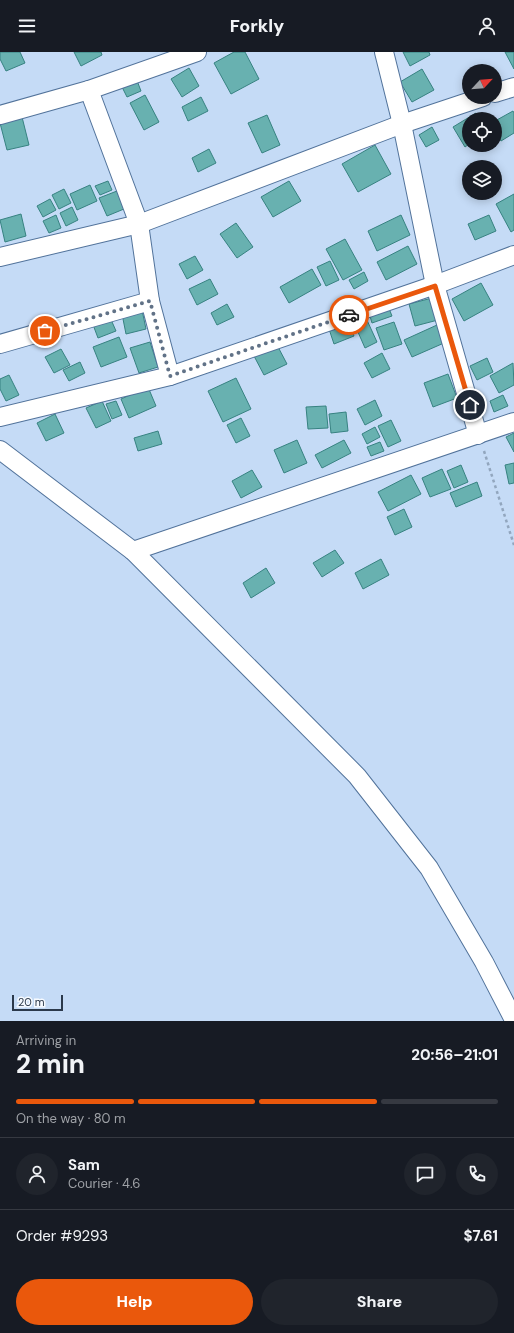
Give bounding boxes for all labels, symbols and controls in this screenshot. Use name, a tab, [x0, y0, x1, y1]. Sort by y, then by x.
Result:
text: Forkly	[230, 14, 284, 38]
icon: menu	[16, 15, 38, 37]
icon: person	[476, 15, 498, 37]
north arrow	[462, 64, 502, 104]
map controls	[462, 64, 502, 200]
button: locate	[462, 112, 502, 152]
button: layers	[462, 160, 502, 200]
courier	[329, 295, 369, 335]
icon: car	[338, 304, 360, 326]
pin	[28, 314, 62, 348]
icon: bag	[34, 320, 56, 342]
pin	[453, 388, 487, 422]
icon: home	[459, 394, 481, 416]
scale bar	[12, 993, 63, 1012]
text: 20 m	[18, 995, 44, 1009]
text: Arriving in	[16, 1032, 76, 1049]
text: 20:56–21:01	[411, 1045, 498, 1065]
text: 2 min	[16, 1047, 85, 1081]
text: On the way · 80 m	[16, 1110, 126, 1127]
button: person	[16, 1153, 58, 1195]
button: chat	[404, 1153, 446, 1195]
button: phone	[456, 1153, 498, 1195]
text: Sam	[68, 1155, 100, 1175]
text: Courier · 4.6	[68, 1175, 140, 1192]
text: Order #9293	[16, 1226, 108, 1246]
text: $7.61	[463, 1226, 498, 1246]
button: Help	[16, 1279, 253, 1325]
button: Share	[261, 1279, 498, 1325]

